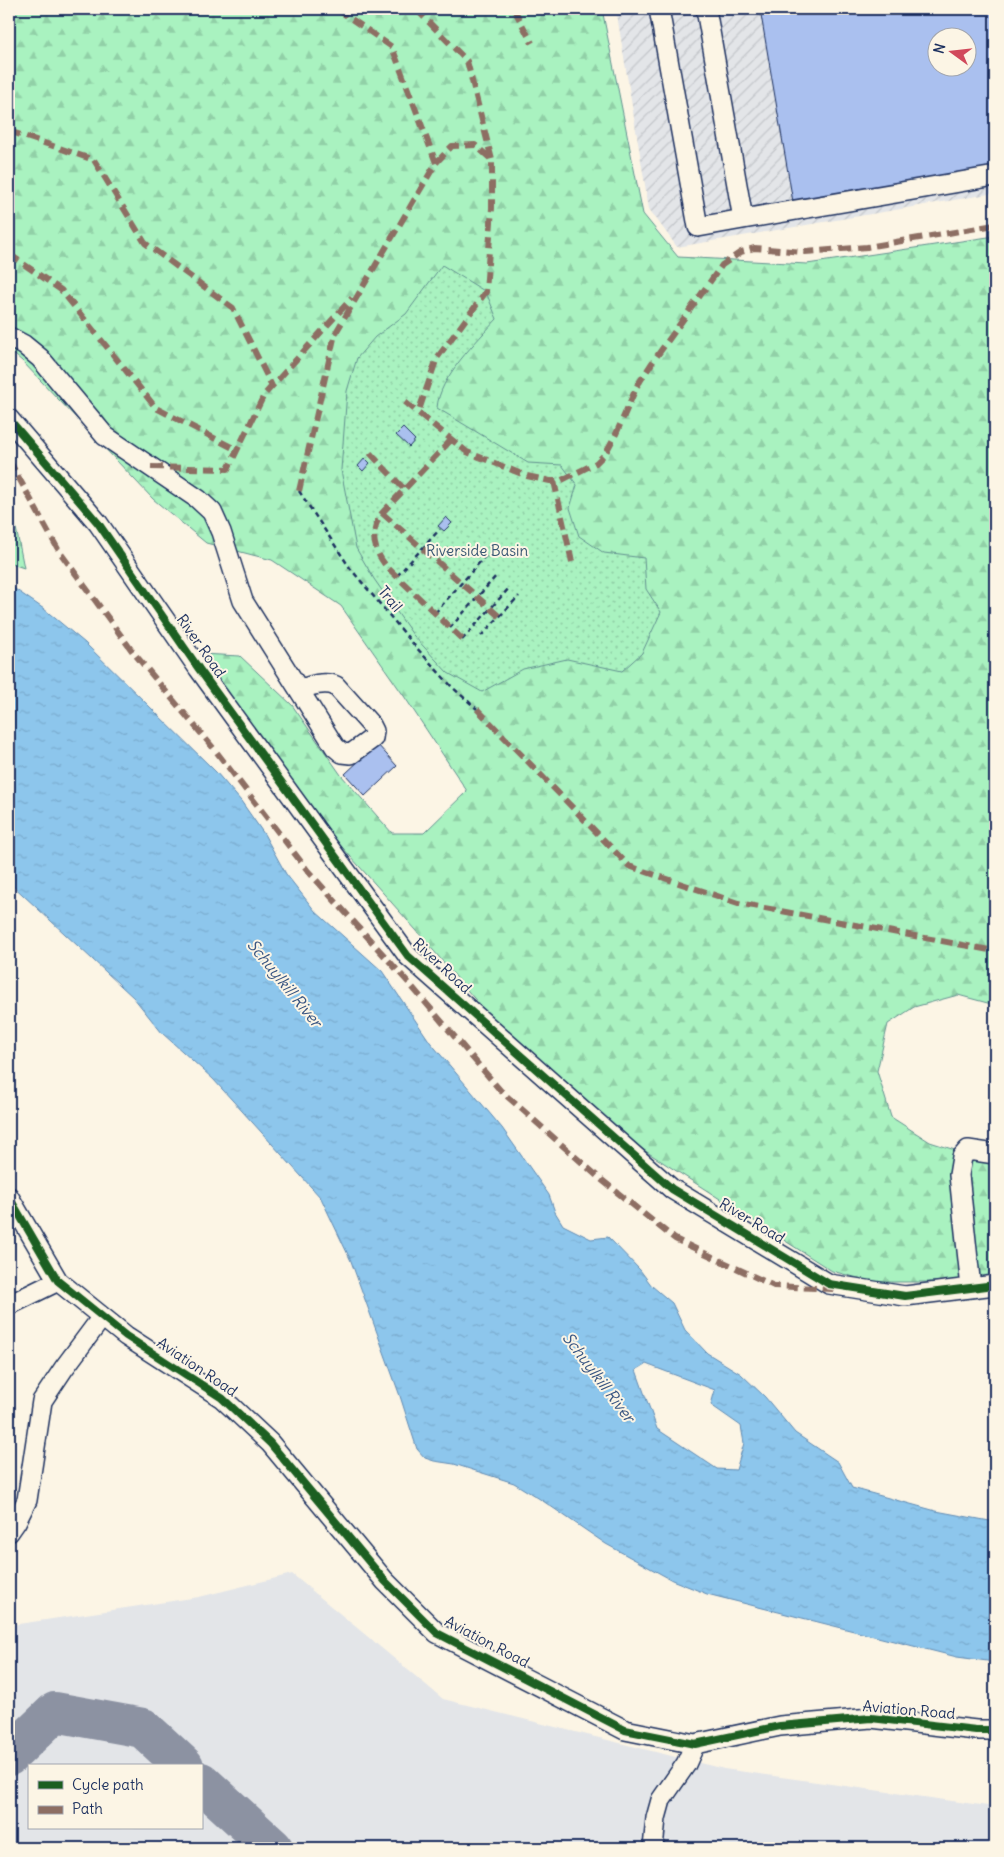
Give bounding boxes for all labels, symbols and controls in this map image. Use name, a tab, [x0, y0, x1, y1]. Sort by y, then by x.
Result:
north arrow	[926, 28, 976, 78]
text: N	[929, 42, 949, 56]
park label: Riverside Basin	[426, 541, 528, 560]
street label: Trail	[374, 582, 407, 616]
street label: River Road	[173, 610, 230, 681]
street label: River Road	[409, 934, 476, 998]
water label: Schuylkill River	[243, 935, 328, 1033]
street label: River Road	[716, 1194, 789, 1248]
water label: Schuylkill River	[559, 1328, 641, 1428]
street label: Aviation Road	[153, 1333, 241, 1401]
street label: Aviation Road	[442, 1611, 533, 1672]
street label: Aviation Road	[862, 1696, 956, 1723]
legend	[28, 1764, 202, 1830]
text: Cycle path	[72, 1775, 144, 1794]
text: Path	[72, 1799, 103, 1818]

